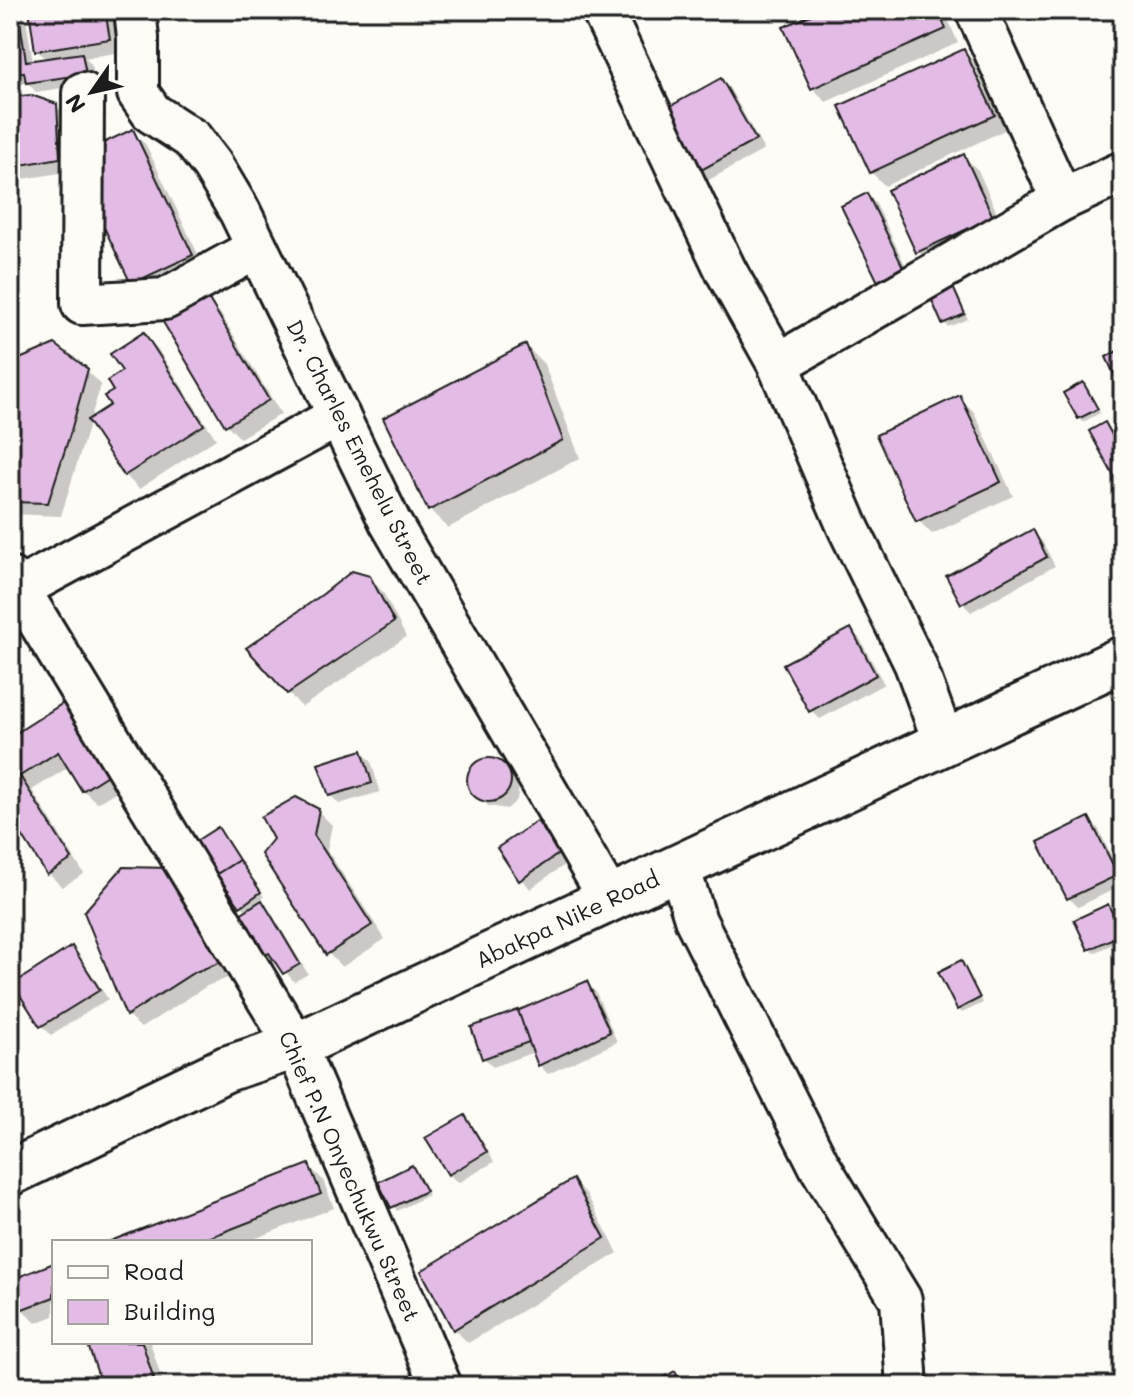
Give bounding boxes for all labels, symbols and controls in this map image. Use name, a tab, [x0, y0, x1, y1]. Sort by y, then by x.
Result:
north arrow	[52, 52, 132, 132]
text: N	[58, 88, 92, 118]
street label: Dr. Charles Emehelu Street	[280, 315, 440, 589]
street label: Abakpa Nike Road	[471, 864, 663, 974]
street label: Chief P.N Onyechukwu Street	[273, 1026, 427, 1326]
legend	[52, 1240, 312, 1344]
text: Road	[124, 1255, 184, 1286]
text: Building	[124, 1295, 215, 1326]

